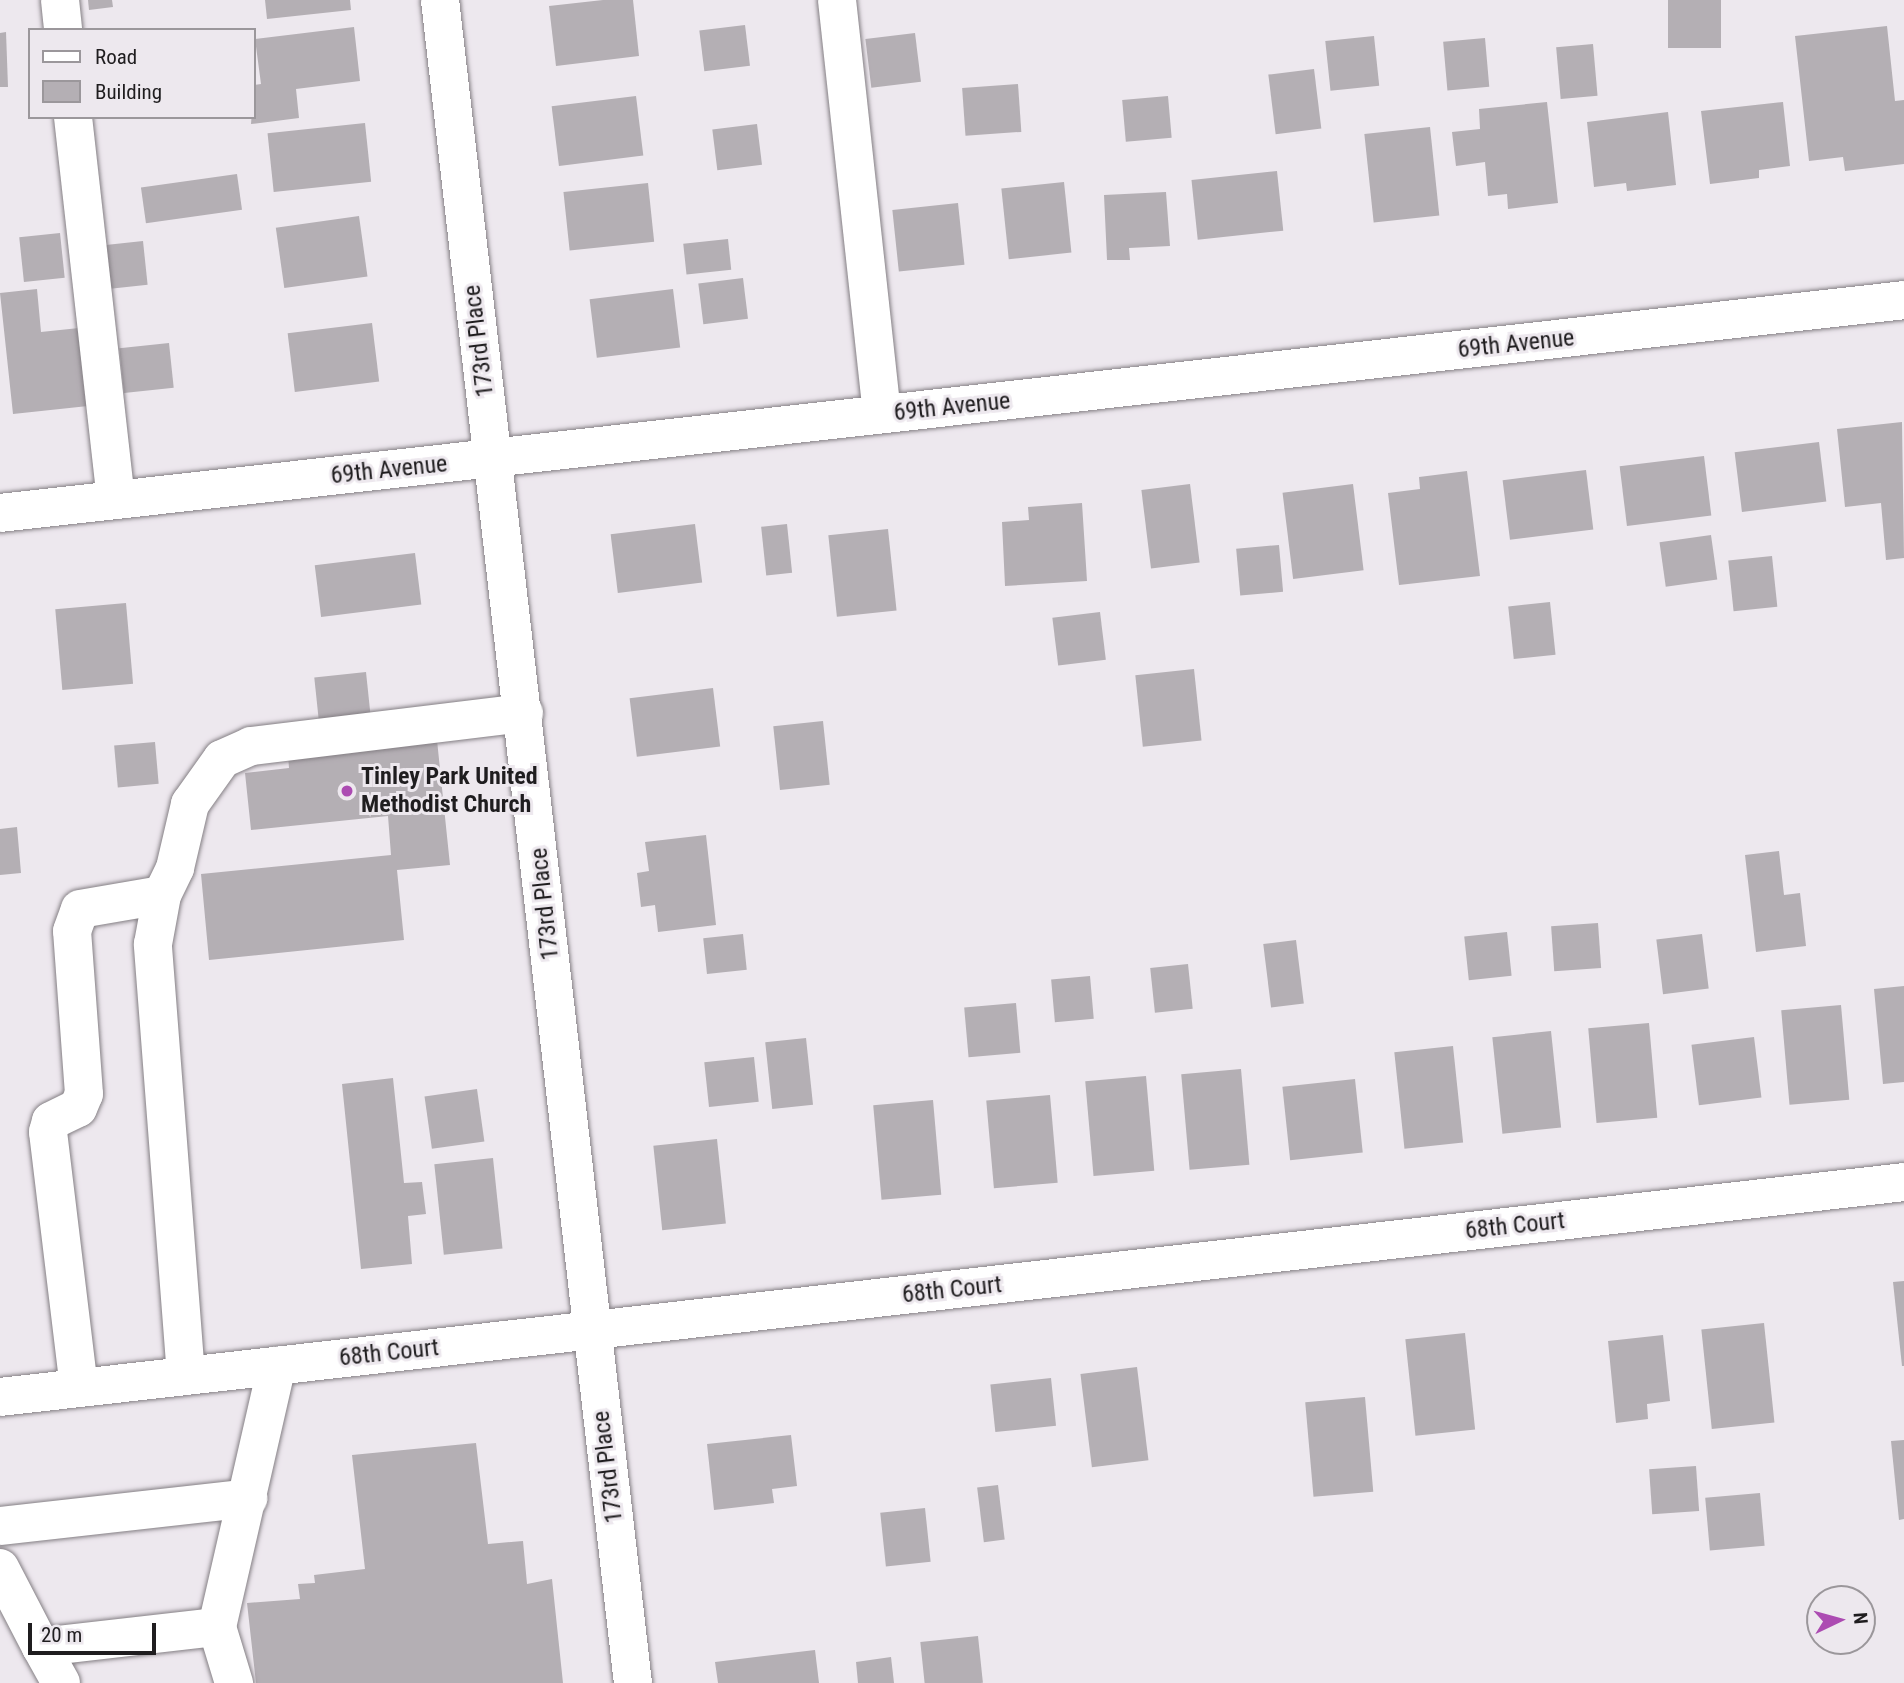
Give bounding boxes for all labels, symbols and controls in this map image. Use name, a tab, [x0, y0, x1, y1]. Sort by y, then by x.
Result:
legend	[28, 28, 256, 119]
text: Road	[95, 45, 137, 69]
text: Building	[95, 80, 162, 104]
street label: 173rd Place	[458, 283, 500, 399]
street label: 69th Avenue	[1456, 324, 1576, 364]
street label: 69th Avenue	[892, 387, 1012, 427]
street label: 69th Avenue	[329, 450, 449, 490]
place label: Tinley Park United Methodist Church	[361, 763, 538, 819]
marker: Tinley Park United Methodist Church	[339, 783, 355, 799]
street label: 173rd Place	[525, 846, 565, 962]
street label: 68th Court	[1464, 1206, 1566, 1246]
street label: 68th Court	[901, 1270, 1003, 1310]
street label: 68th Court	[338, 1333, 440, 1373]
street label: 173rd Place	[587, 1409, 629, 1525]
north arrow	[1806, 1585, 1876, 1655]
scale bar	[32, 1610, 159, 1654]
text: N	[1848, 1611, 1872, 1625]
text: 20 m	[41, 1623, 82, 1647]

